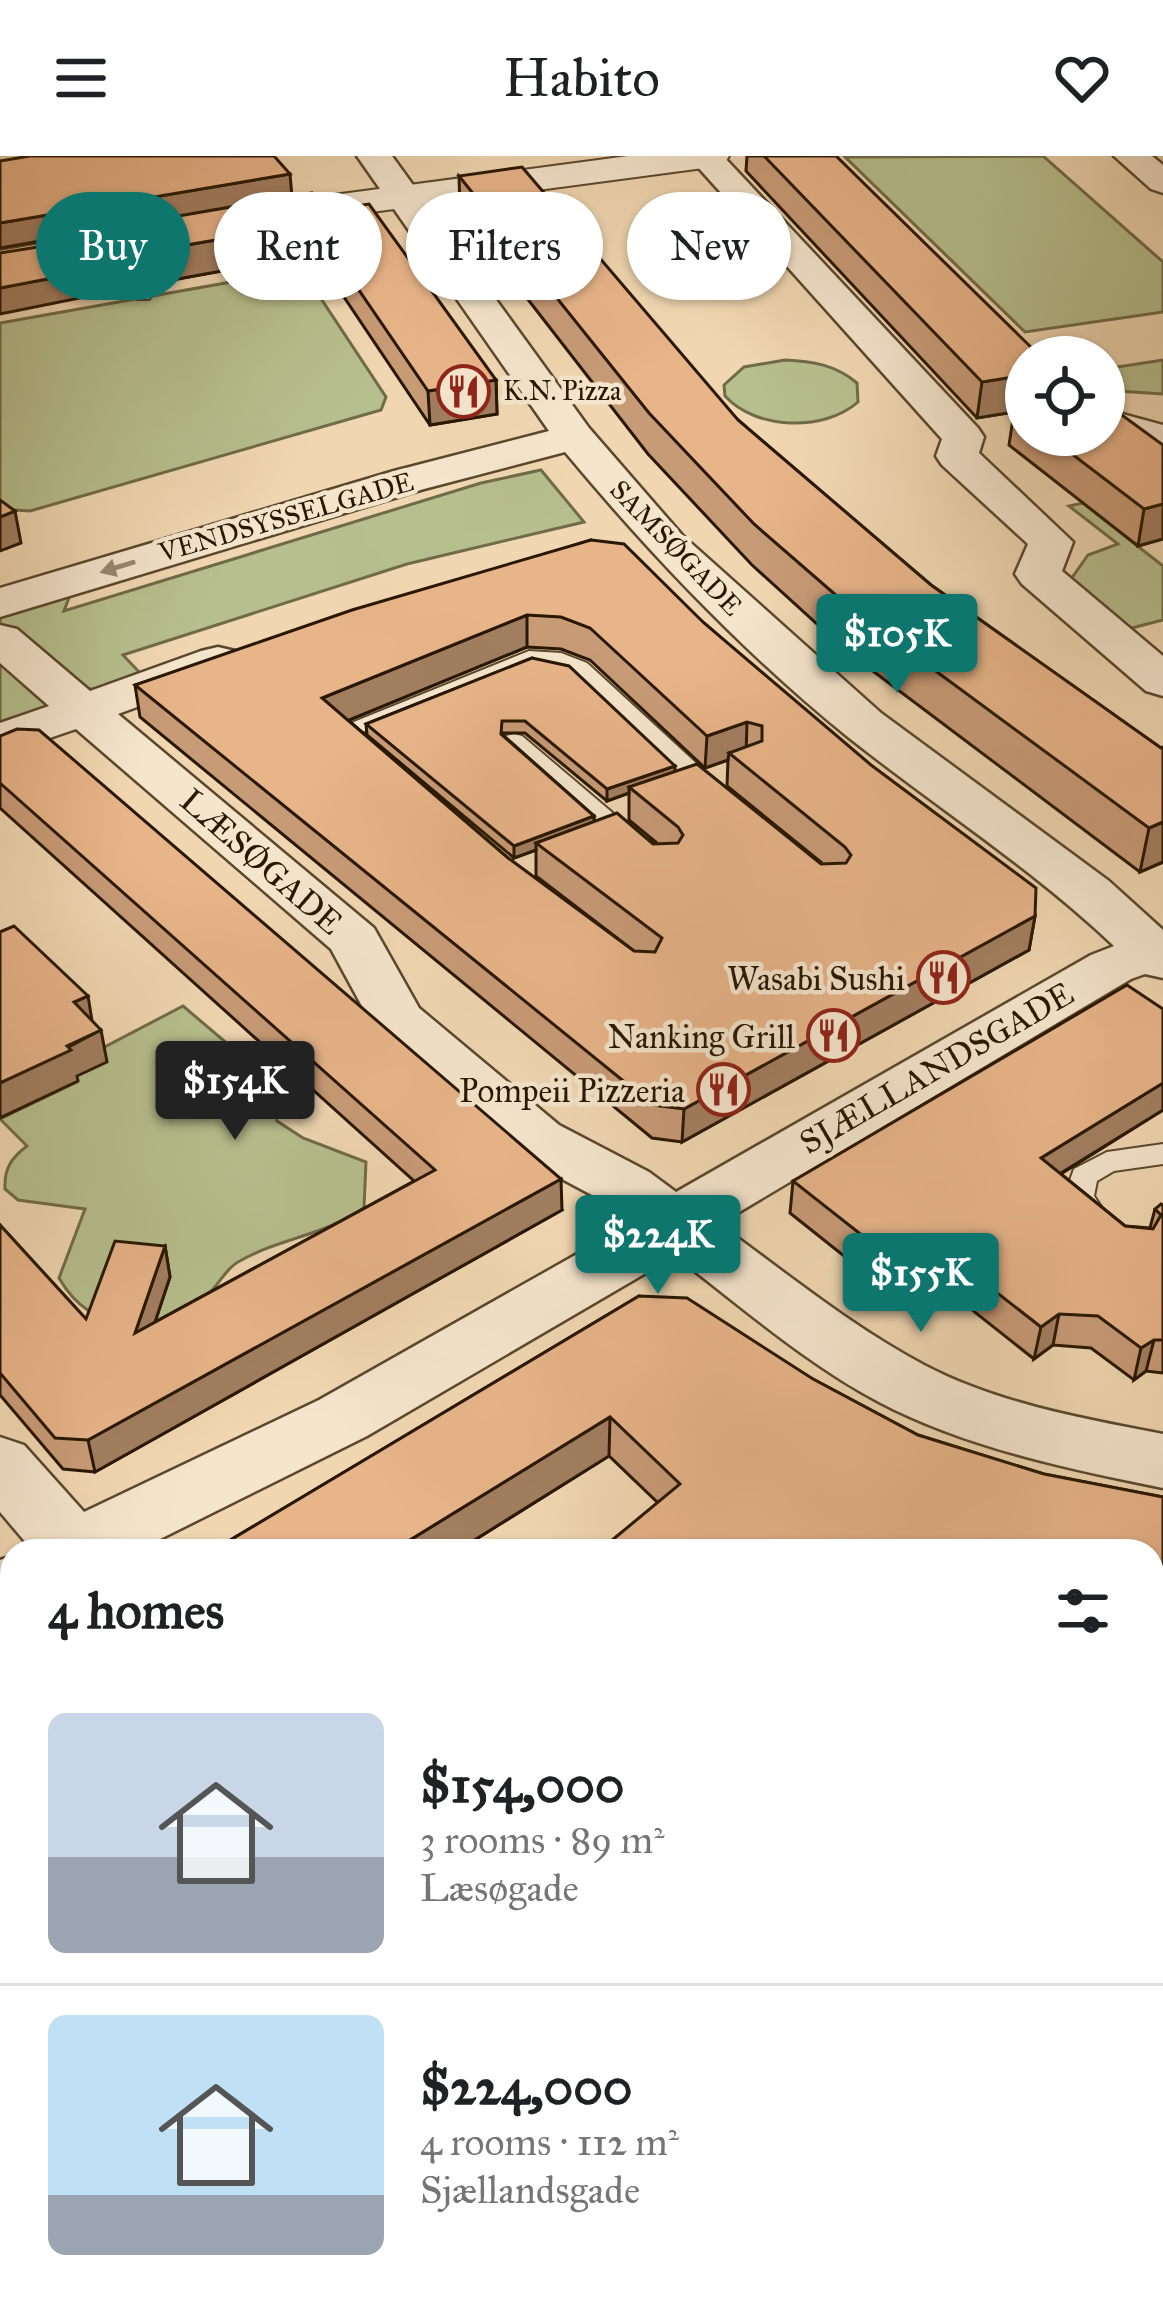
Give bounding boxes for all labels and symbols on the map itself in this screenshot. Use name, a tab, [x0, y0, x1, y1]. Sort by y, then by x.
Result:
restaurant icon: K.N. Pizza	[436, 363, 492, 419]
place label: K.N. Pizza	[503, 374, 622, 407]
street label: VENDSYSSELGADE	[154, 464, 417, 569]
street label: SAMSØGADE	[603, 473, 749, 622]
one-way arrow	[99, 558, 136, 577]
pin: $105K	[813, 594, 981, 696]
street label: LÆSØGADE	[172, 780, 351, 943]
restaurant icon: Wasabi Sushi	[916, 950, 972, 1006]
place label: Wasabi Sushi	[727, 959, 905, 999]
street label: SJÆLLANDSGADE	[793, 973, 1081, 1163]
restaurant icon: Nanking Grill	[806, 1008, 862, 1064]
place label: Nanking Grill	[608, 1017, 795, 1057]
pin: $154K	[151, 1041, 319, 1143]
restaurant icon: Pompeii Pizzeria	[696, 1062, 752, 1118]
place label: Pompeii Pizzeria	[459, 1071, 685, 1111]
pin: $224K	[574, 1195, 742, 1297]
pin: $155K	[837, 1233, 1005, 1335]

